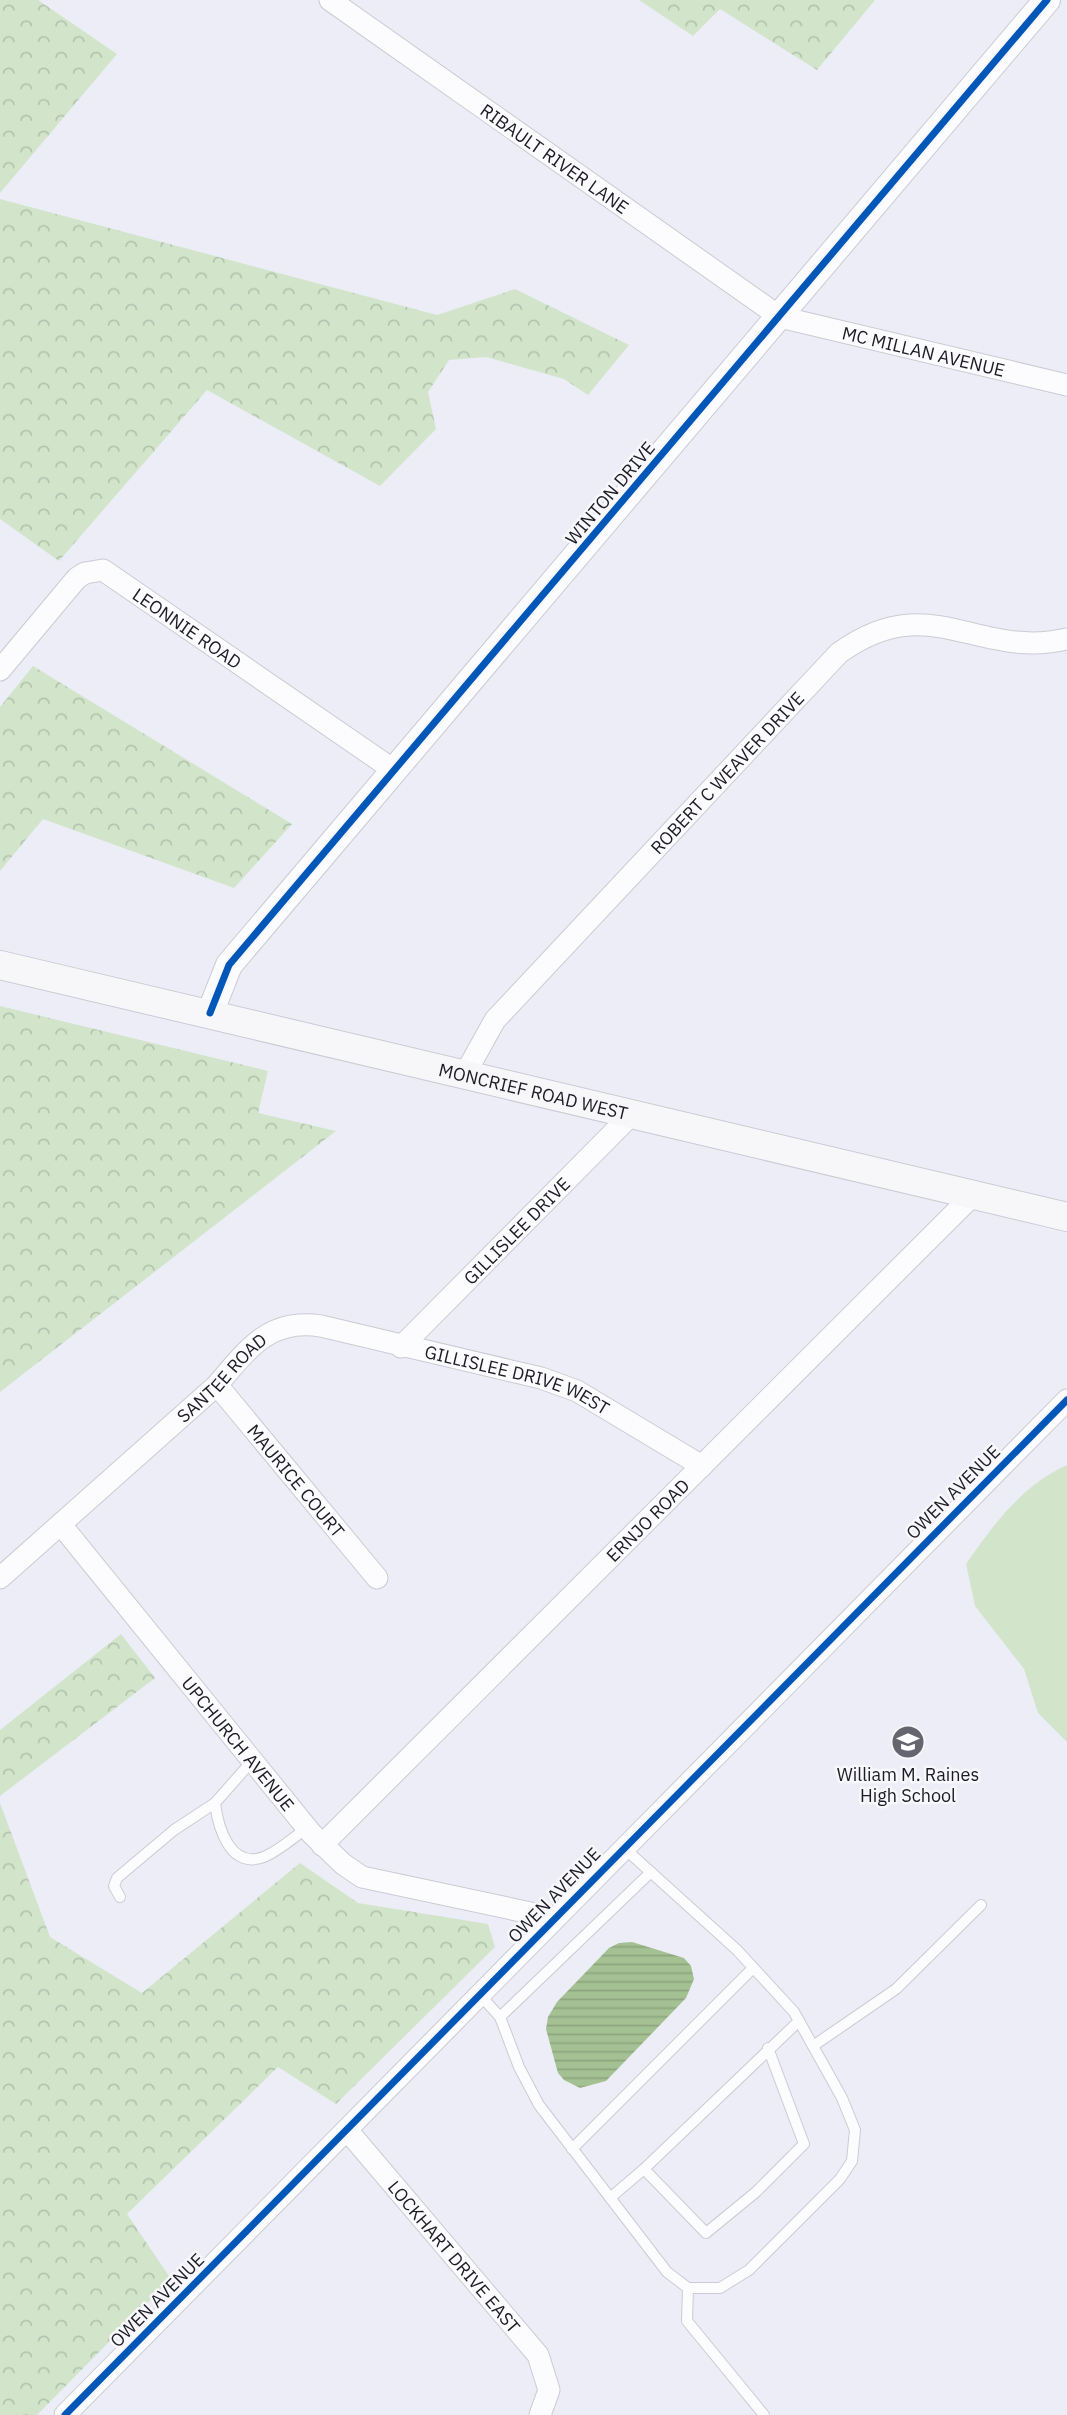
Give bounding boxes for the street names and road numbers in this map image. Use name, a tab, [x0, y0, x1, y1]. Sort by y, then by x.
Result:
street label: RIBAULT RIVER LANE	[476, 98, 634, 219]
street label: MC MILLAN AVENUE	[840, 321, 1007, 381]
street label: WINTON DRIVE	[560, 437, 660, 549]
street label: LEONNIE ROAD	[128, 583, 246, 674]
street label: ROBERT C WEAVER DRIVE	[645, 686, 809, 859]
street label: MONCRIEF ROAD WEST	[436, 1058, 630, 1124]
street label: GILLISLEE DRIVE	[458, 1172, 575, 1289]
street label: SANTEE ROAD	[172, 1328, 271, 1427]
street label: GILLISLEE DRIVE WEST	[423, 1339, 614, 1419]
street label: MAURICE COURT	[243, 1419, 350, 1542]
street label: OWEN AVENUE	[901, 1440, 1005, 1544]
street label: ERNJO ROAD	[601, 1474, 694, 1566]
street label: UPCHURCH AVENUE	[177, 1672, 300, 1815]
street label: OWEN AVENUE	[503, 1842, 605, 1948]
street label: LOCKHART DRIVE EAST	[383, 2176, 526, 2338]
street label: OWEN AVENUE	[105, 2248, 209, 2352]

